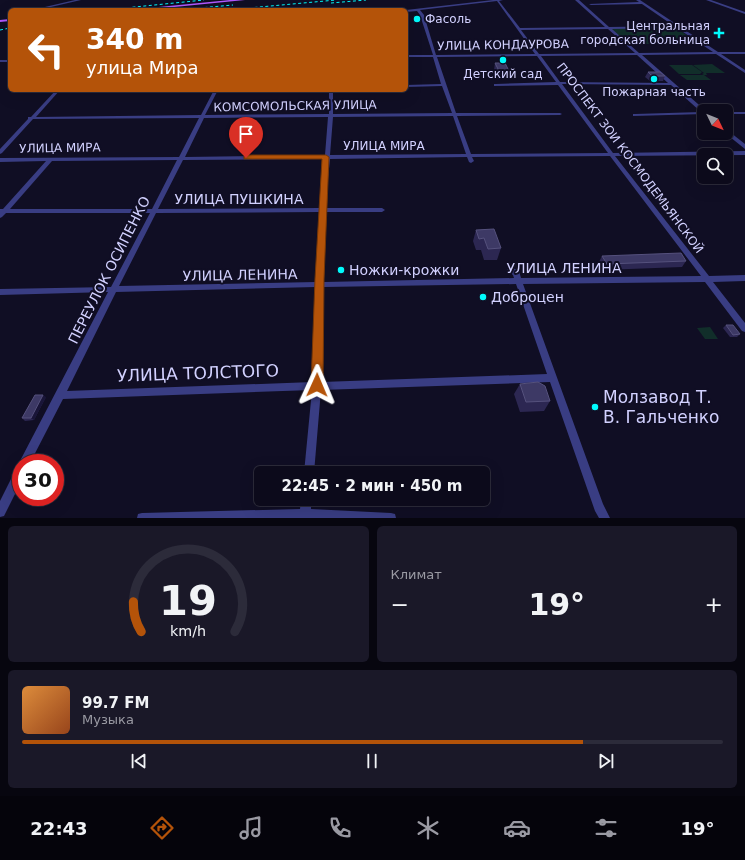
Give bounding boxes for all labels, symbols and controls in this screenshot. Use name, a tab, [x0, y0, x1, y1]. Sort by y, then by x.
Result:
place label: Фасоль	[425, 12, 471, 26]
marker: Фасоль	[412, 14, 422, 24]
place label: Центральная городская больница	[580, 19, 710, 47]
text: 340 m	[86, 23, 183, 56]
icon: left	[20, 24, 72, 76]
marker: Центральная городская больница	[713, 27, 725, 39]
street label: УЛИЦА КОНДАУРОВА	[437, 37, 570, 53]
marker: Детский сад	[498, 55, 508, 65]
text: улица Мира	[86, 57, 199, 78]
street label: ПРОСПЕКТ ЗОИ КОСМОДЕМЬЯНСКОЙ	[554, 59, 707, 256]
place label: Детский сад	[463, 67, 543, 81]
marker: Пожарная часть	[649, 74, 659, 84]
place label: Пожарная часть	[602, 85, 706, 99]
street label: КОМСОМОЛЬСКАЯ УЛИЦА	[213, 98, 378, 114]
north arrow	[697, 104, 733, 140]
map controls	[697, 104, 733, 184]
pin	[229, 117, 263, 158]
icon: arrive	[235, 123, 257, 145]
street label: УЛИЦА МИРА	[343, 139, 426, 153]
street label: УЛИЦА МИРА	[19, 140, 102, 156]
button: search	[697, 148, 733, 184]
street label: УЛИЦА ПУШКИНА	[175, 191, 304, 207]
street label: ПЕРЕУЛОК ОСИПЕНКО	[65, 194, 153, 346]
street label: УЛИЦА ЛЕНИНА	[507, 260, 622, 276]
place label: Ножки-крожки	[349, 262, 459, 278]
marker: Ножки-крожки	[336, 265, 346, 275]
street label: УЛИЦА ЛЕНИНА	[182, 266, 298, 284]
place label: Доброцен	[491, 289, 564, 305]
marker: Доброцен	[478, 292, 488, 302]
street label: УЛИЦА ТОЛСТОГО	[117, 360, 279, 386]
position arrow	[296, 364, 338, 406]
place label: Молзавод Т. В. Гальченко	[603, 387, 719, 427]
marker: Молзавод Т. В. Гальченко	[590, 402, 600, 412]
speed limit sign: 30	[12, 454, 64, 506]
text: 22:45 · 2 мин · 450 m	[282, 477, 463, 495]
text: Климат	[391, 567, 442, 582]
text: 19	[159, 576, 217, 625]
text: 19°	[528, 587, 585, 622]
text: −	[391, 592, 409, 617]
text: +	[705, 592, 723, 617]
text: km/h	[170, 623, 206, 639]
text: 99.7 FM	[82, 694, 149, 712]
text: Музыка	[82, 712, 134, 727]
icon: previous	[128, 750, 150, 772]
icon: pause	[361, 750, 383, 772]
icon: next	[595, 750, 617, 772]
icon: directions	[148, 814, 176, 842]
icon: music	[237, 814, 265, 842]
icon: phone	[326, 814, 354, 842]
icon: climate	[414, 814, 442, 842]
icon: car	[503, 814, 531, 842]
icon: filters	[592, 814, 620, 842]
text: 22:43	[30, 818, 88, 839]
text: 19°	[681, 818, 715, 839]

